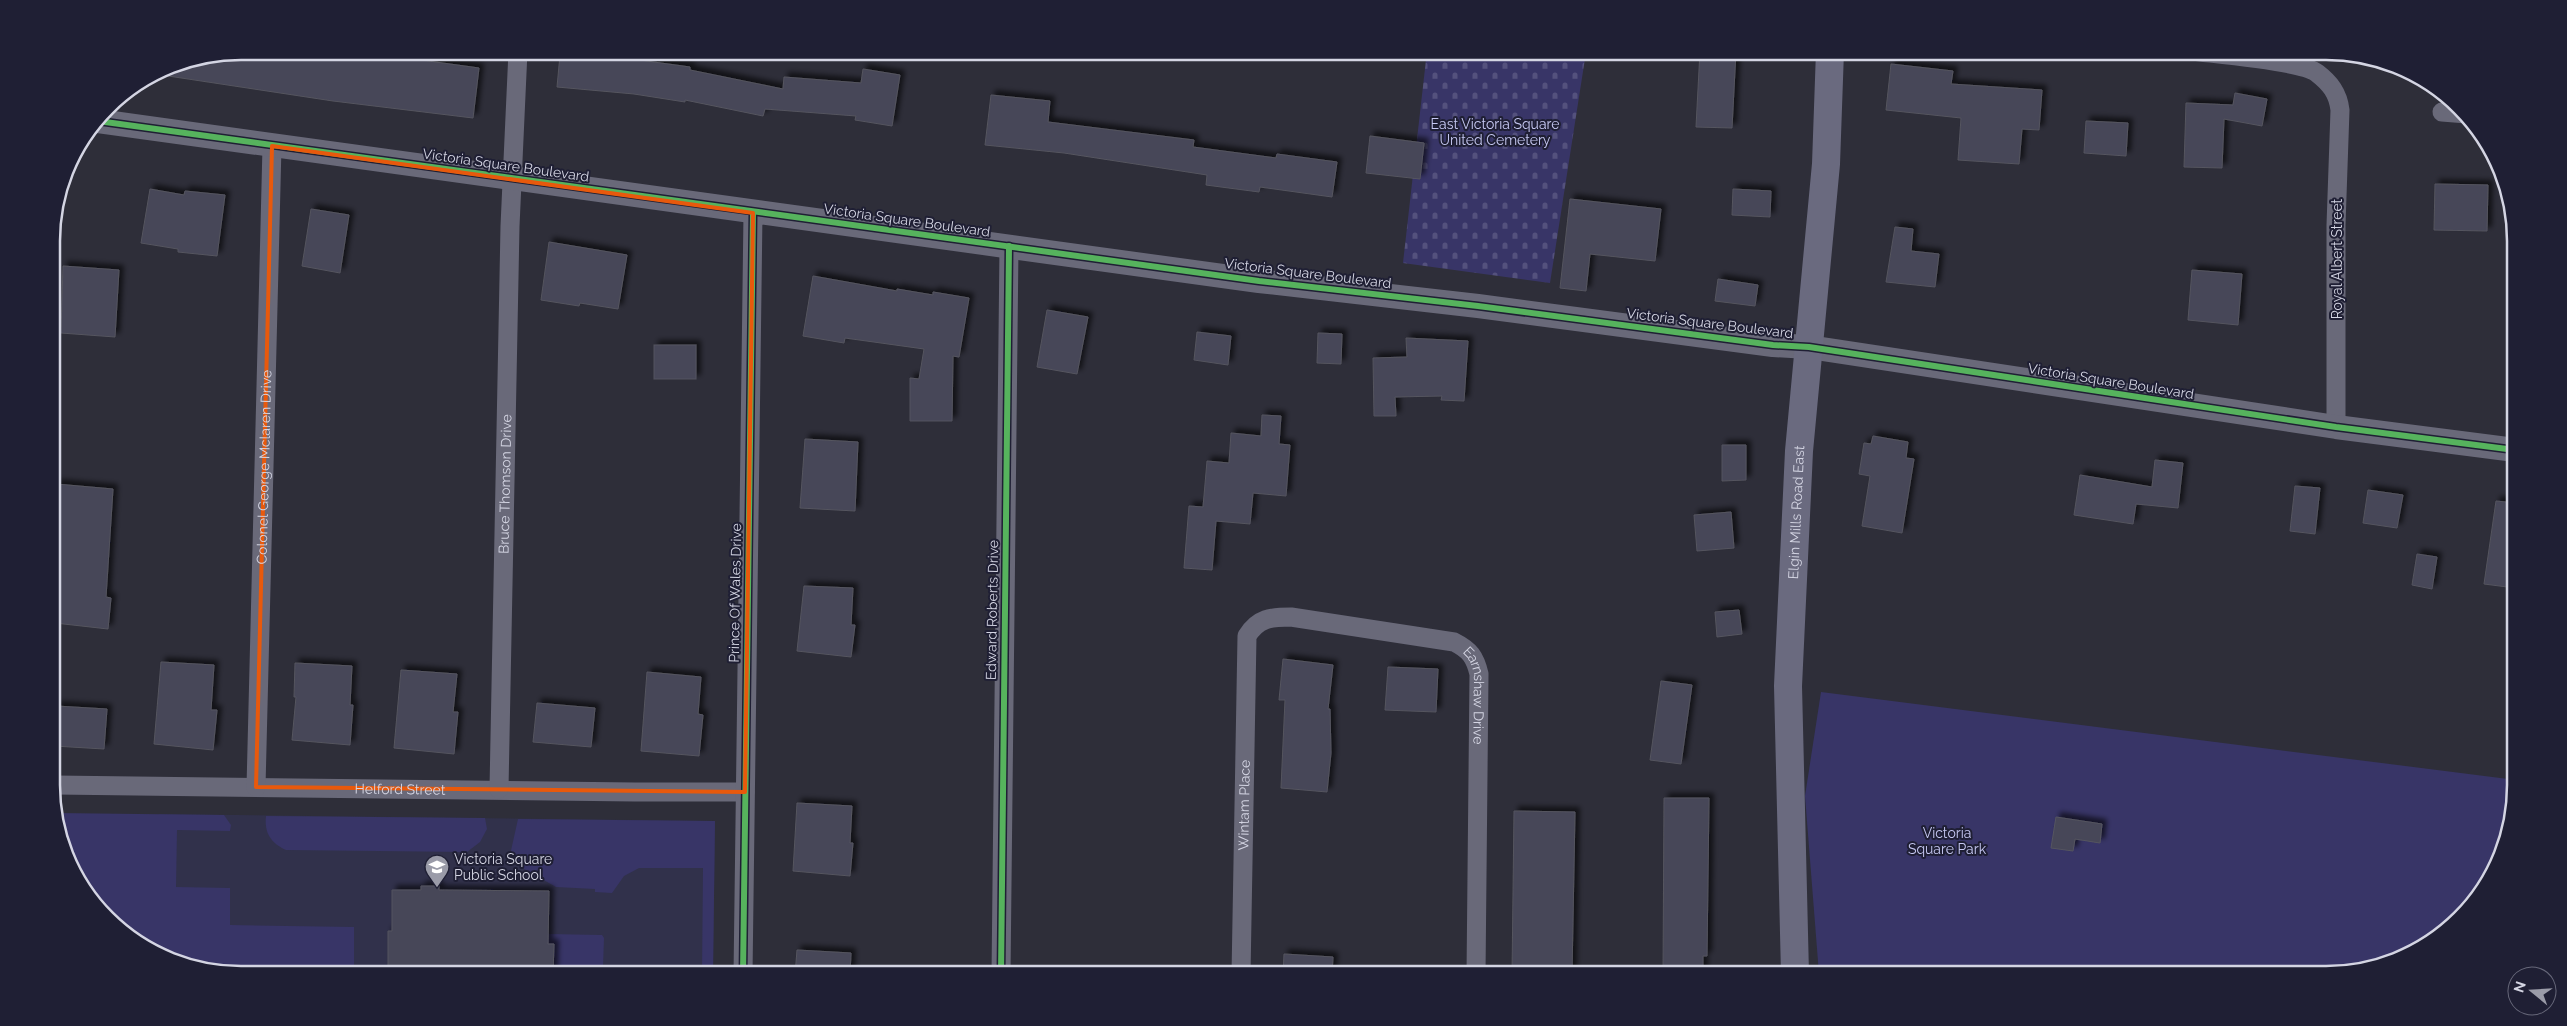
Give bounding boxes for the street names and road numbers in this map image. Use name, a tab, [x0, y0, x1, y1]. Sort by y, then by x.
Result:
street label: Victoria Square Boulevard	[422, 145, 590, 185]
street label: Royal Albert Street	[2329, 198, 2345, 319]
street label: Victoria Square Boulevard	[823, 200, 991, 240]
street label: Victoria Square Boulevard	[1224, 255, 1392, 291]
street label: Victoria Square Boulevard	[1626, 305, 1794, 341]
street label: Victoria Square Boulevard	[2027, 360, 2195, 402]
street label: Colonel George Mclaren Drive	[254, 370, 274, 565]
street label: Bruce Thomson Drive	[496, 414, 514, 554]
street label: Elgin Mills Road East	[1785, 444, 1808, 580]
street label: Prince Of Wales Drive	[726, 523, 744, 663]
street label: Edward Roberts Drive	[983, 540, 1001, 680]
street label: Earnshaw Drive	[1460, 643, 1487, 745]
street label: Wintam Place	[1235, 760, 1253, 850]
street label: Helford Street	[354, 781, 446, 798]

